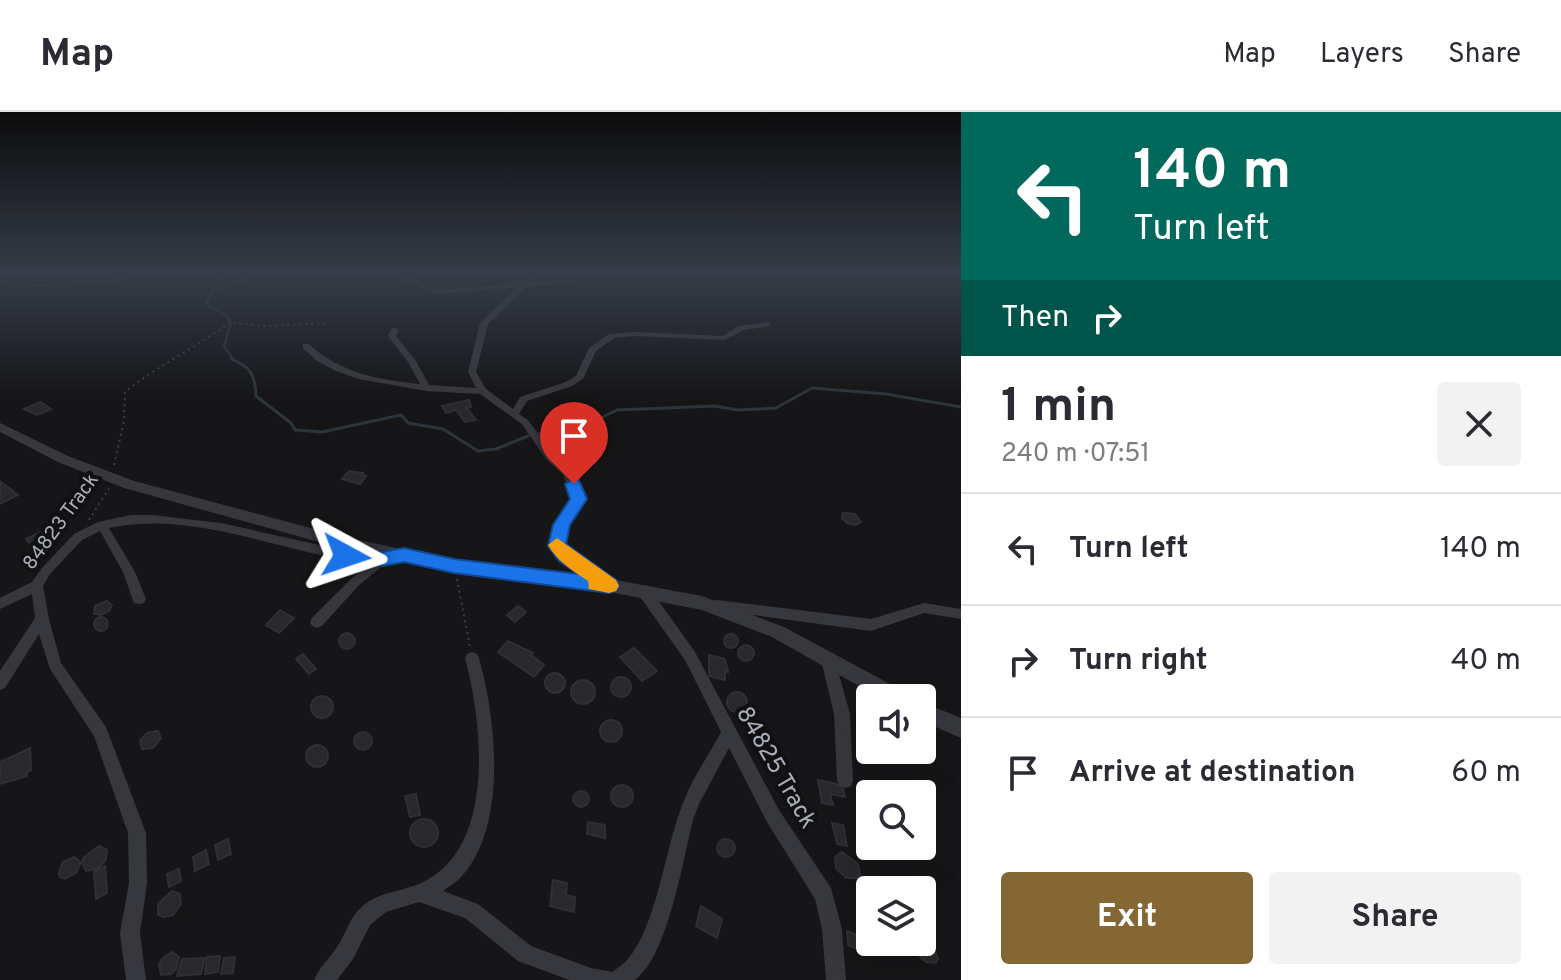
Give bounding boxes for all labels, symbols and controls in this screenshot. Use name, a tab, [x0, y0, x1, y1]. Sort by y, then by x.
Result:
text: Map	[40, 31, 114, 80]
text: Map	[1223, 37, 1276, 73]
text: Layers	[1320, 37, 1404, 73]
text: Share	[1448, 37, 1521, 73]
text: 140 m	[1133, 138, 1291, 208]
icon: left	[1001, 144, 1105, 248]
text: Turn left	[1133, 207, 1270, 253]
icon: right	[1085, 296, 1129, 340]
text: Then	[1001, 300, 1069, 337]
text: 1 min	[1001, 378, 1116, 438]
button: close	[1437, 382, 1521, 466]
pin	[540, 402, 608, 484]
icon: arrive	[552, 414, 596, 458]
text: 240 m · 07:51	[1001, 438, 1150, 471]
street label: 84823 Track	[18, 469, 105, 576]
position arrow	[304, 514, 388, 598]
icon: left	[1001, 527, 1045, 571]
text: Turn left	[1069, 531, 1189, 568]
text: 140 m	[1440, 531, 1521, 568]
icon: right	[1001, 639, 1045, 683]
text: Turn right	[1069, 643, 1207, 680]
text: 40 m	[1451, 643, 1521, 680]
map controls	[856, 684, 936, 956]
button: sound	[856, 684, 936, 764]
street label: 84825 Track	[728, 701, 822, 835]
icon: arrive	[1001, 751, 1045, 795]
text: Arrive at destination	[1069, 755, 1355, 792]
text: 60 m	[1451, 755, 1521, 792]
button: search	[856, 780, 936, 860]
button: Exit	[1001, 872, 1253, 964]
button: Share	[1269, 872, 1521, 964]
button: layers	[856, 876, 936, 956]

